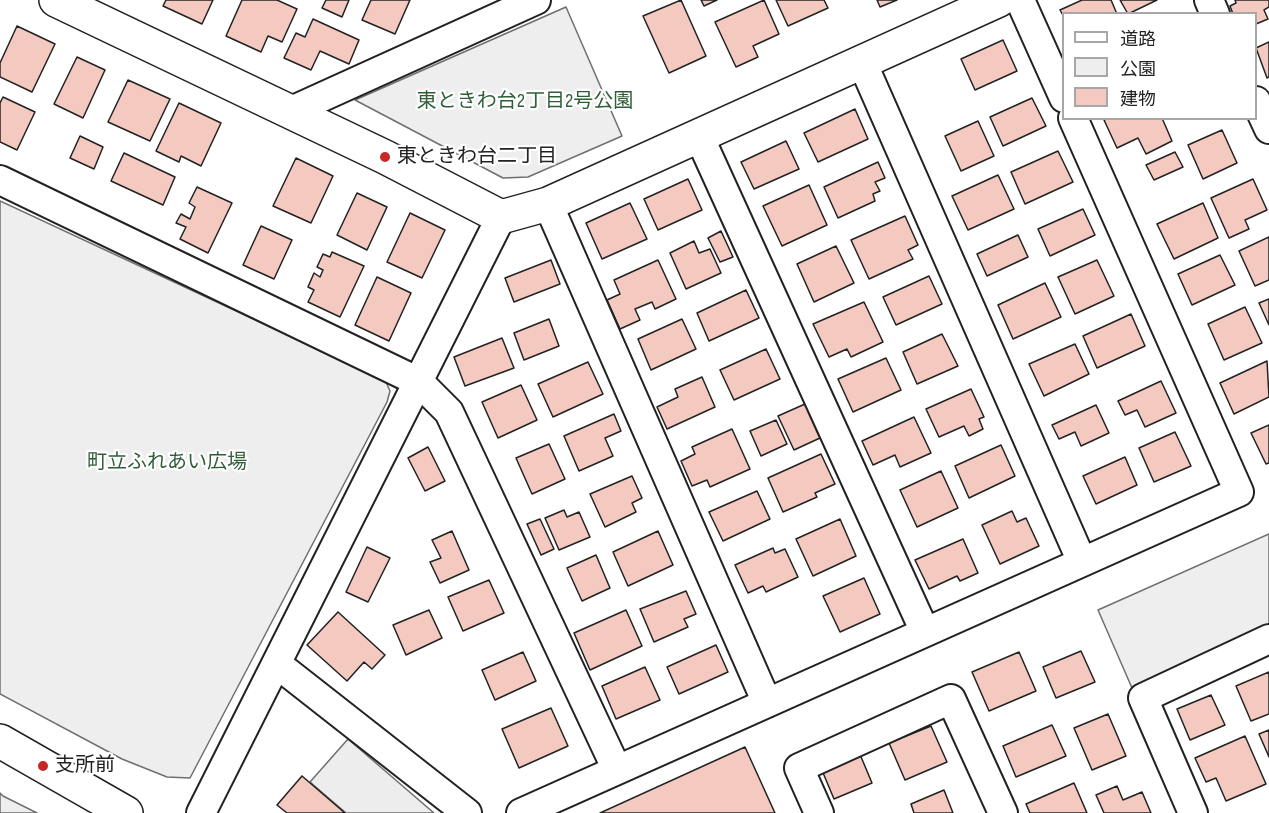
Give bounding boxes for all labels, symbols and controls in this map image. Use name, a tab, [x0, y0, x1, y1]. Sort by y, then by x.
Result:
legend	[1062, 12, 1257, 120]
text: 道路	[1120, 29, 1156, 50]
text: 公園	[1120, 59, 1156, 80]
text: 建物	[1120, 89, 1156, 110]
park label: 東ときわ台2丁目2号公園	[417, 90, 633, 114]
place label: 東ときわ台二丁目	[397, 145, 557, 169]
marker: 東ときわ台二丁目	[378, 150, 392, 164]
park label: 町立ふれあい広場	[87, 451, 247, 475]
place label: 支所前	[55, 754, 115, 778]
marker: 支所前	[36, 759, 50, 773]

